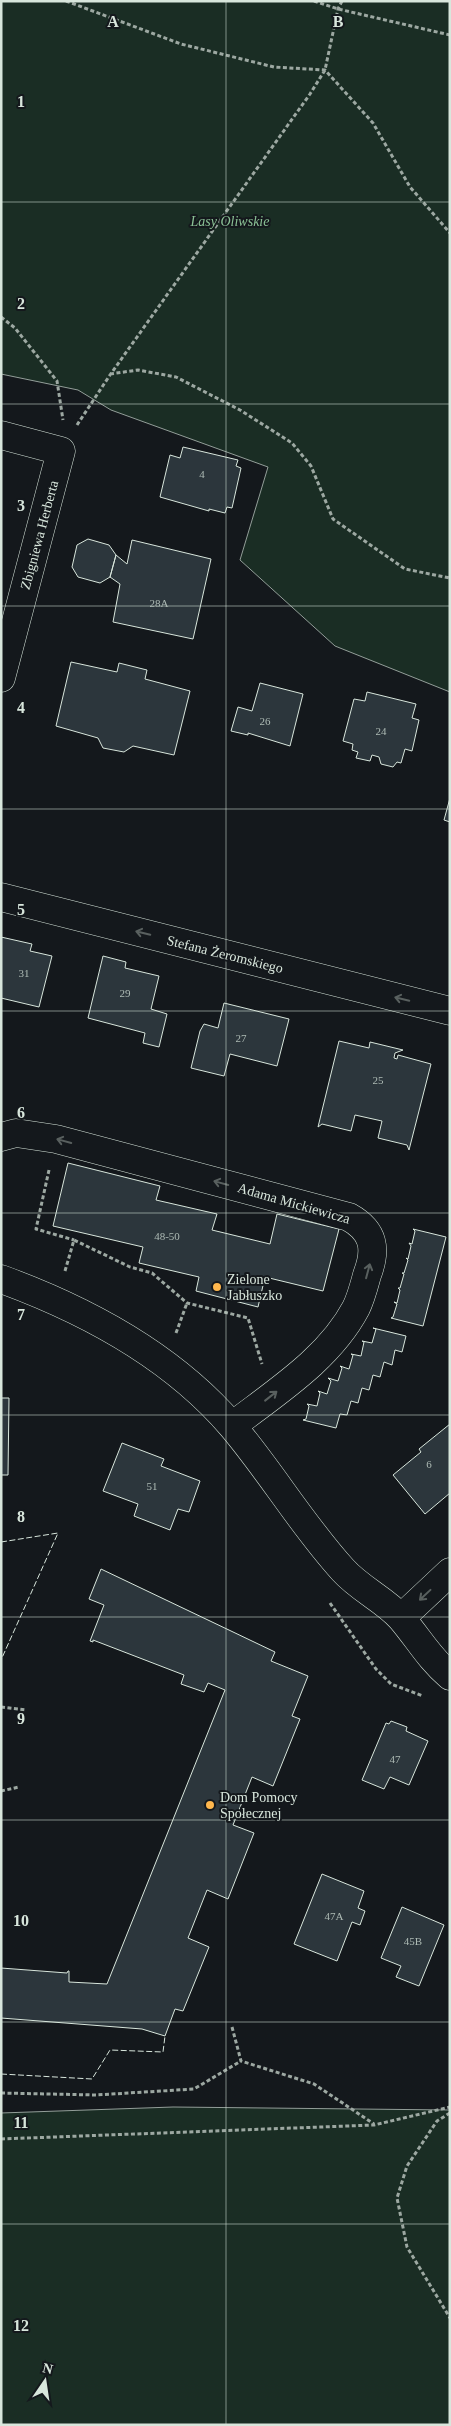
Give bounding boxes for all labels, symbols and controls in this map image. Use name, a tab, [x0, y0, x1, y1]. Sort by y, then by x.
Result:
text: A	[107, 13, 119, 30]
text: B	[333, 13, 344, 30]
text: 1	[17, 93, 25, 110]
park label: Lasy Oliwskie	[190, 214, 269, 229]
text: 2	[17, 295, 25, 312]
house number: 4	[199, 468, 205, 480]
street label: Zbigniewa Herberta	[18, 478, 61, 591]
text: 3	[17, 497, 25, 514]
house number: 28A	[150, 597, 169, 609]
text: 4	[17, 699, 25, 716]
house number: 26	[260, 715, 271, 727]
house number: 24	[376, 725, 387, 737]
text: 5	[17, 901, 25, 918]
one-way arrow	[136, 928, 152, 937]
street label: Stefana Żeromskiego	[165, 933, 285, 976]
house number: 31	[19, 967, 30, 979]
house number: 29	[120, 987, 131, 999]
one-way arrow	[395, 994, 411, 1003]
house number: 27	[236, 1032, 247, 1044]
house number: 25	[373, 1074, 384, 1086]
text: 6	[17, 1104, 25, 1121]
one-way arrow	[56, 1136, 72, 1145]
one-way arrow	[213, 1177, 229, 1187]
street label: Adama Mickiewicza	[236, 1180, 353, 1227]
house number: 48-50	[154, 1230, 180, 1242]
one-way arrow	[364, 1264, 373, 1280]
place label: Zielone Jabłuszko	[227, 1272, 282, 1303]
marker: Zielone Jabłuszko	[211, 1281, 223, 1293]
text: 7	[17, 1306, 25, 1323]
one-way arrow	[264, 1391, 277, 1402]
house number: 6	[426, 1458, 432, 1470]
house number: 51	[147, 1480, 158, 1492]
text: 8	[17, 1508, 25, 1525]
one-way arrow	[419, 1589, 432, 1601]
text: 9	[17, 1710, 25, 1727]
house number: 47	[390, 1753, 401, 1765]
place label: Dom Pomocy Społecznej	[220, 1790, 297, 1821]
marker: Dom Pomocy Społecznej	[204, 1799, 216, 1811]
house number: 47A	[325, 1910, 344, 1922]
text: 10	[13, 1912, 29, 1929]
house number: 45B	[404, 1935, 422, 1947]
text: 11	[13, 2114, 29, 2131]
text: 12	[13, 2317, 29, 2334]
north arrow	[20, 2356, 70, 2406]
text: N	[41, 2360, 54, 2377]

